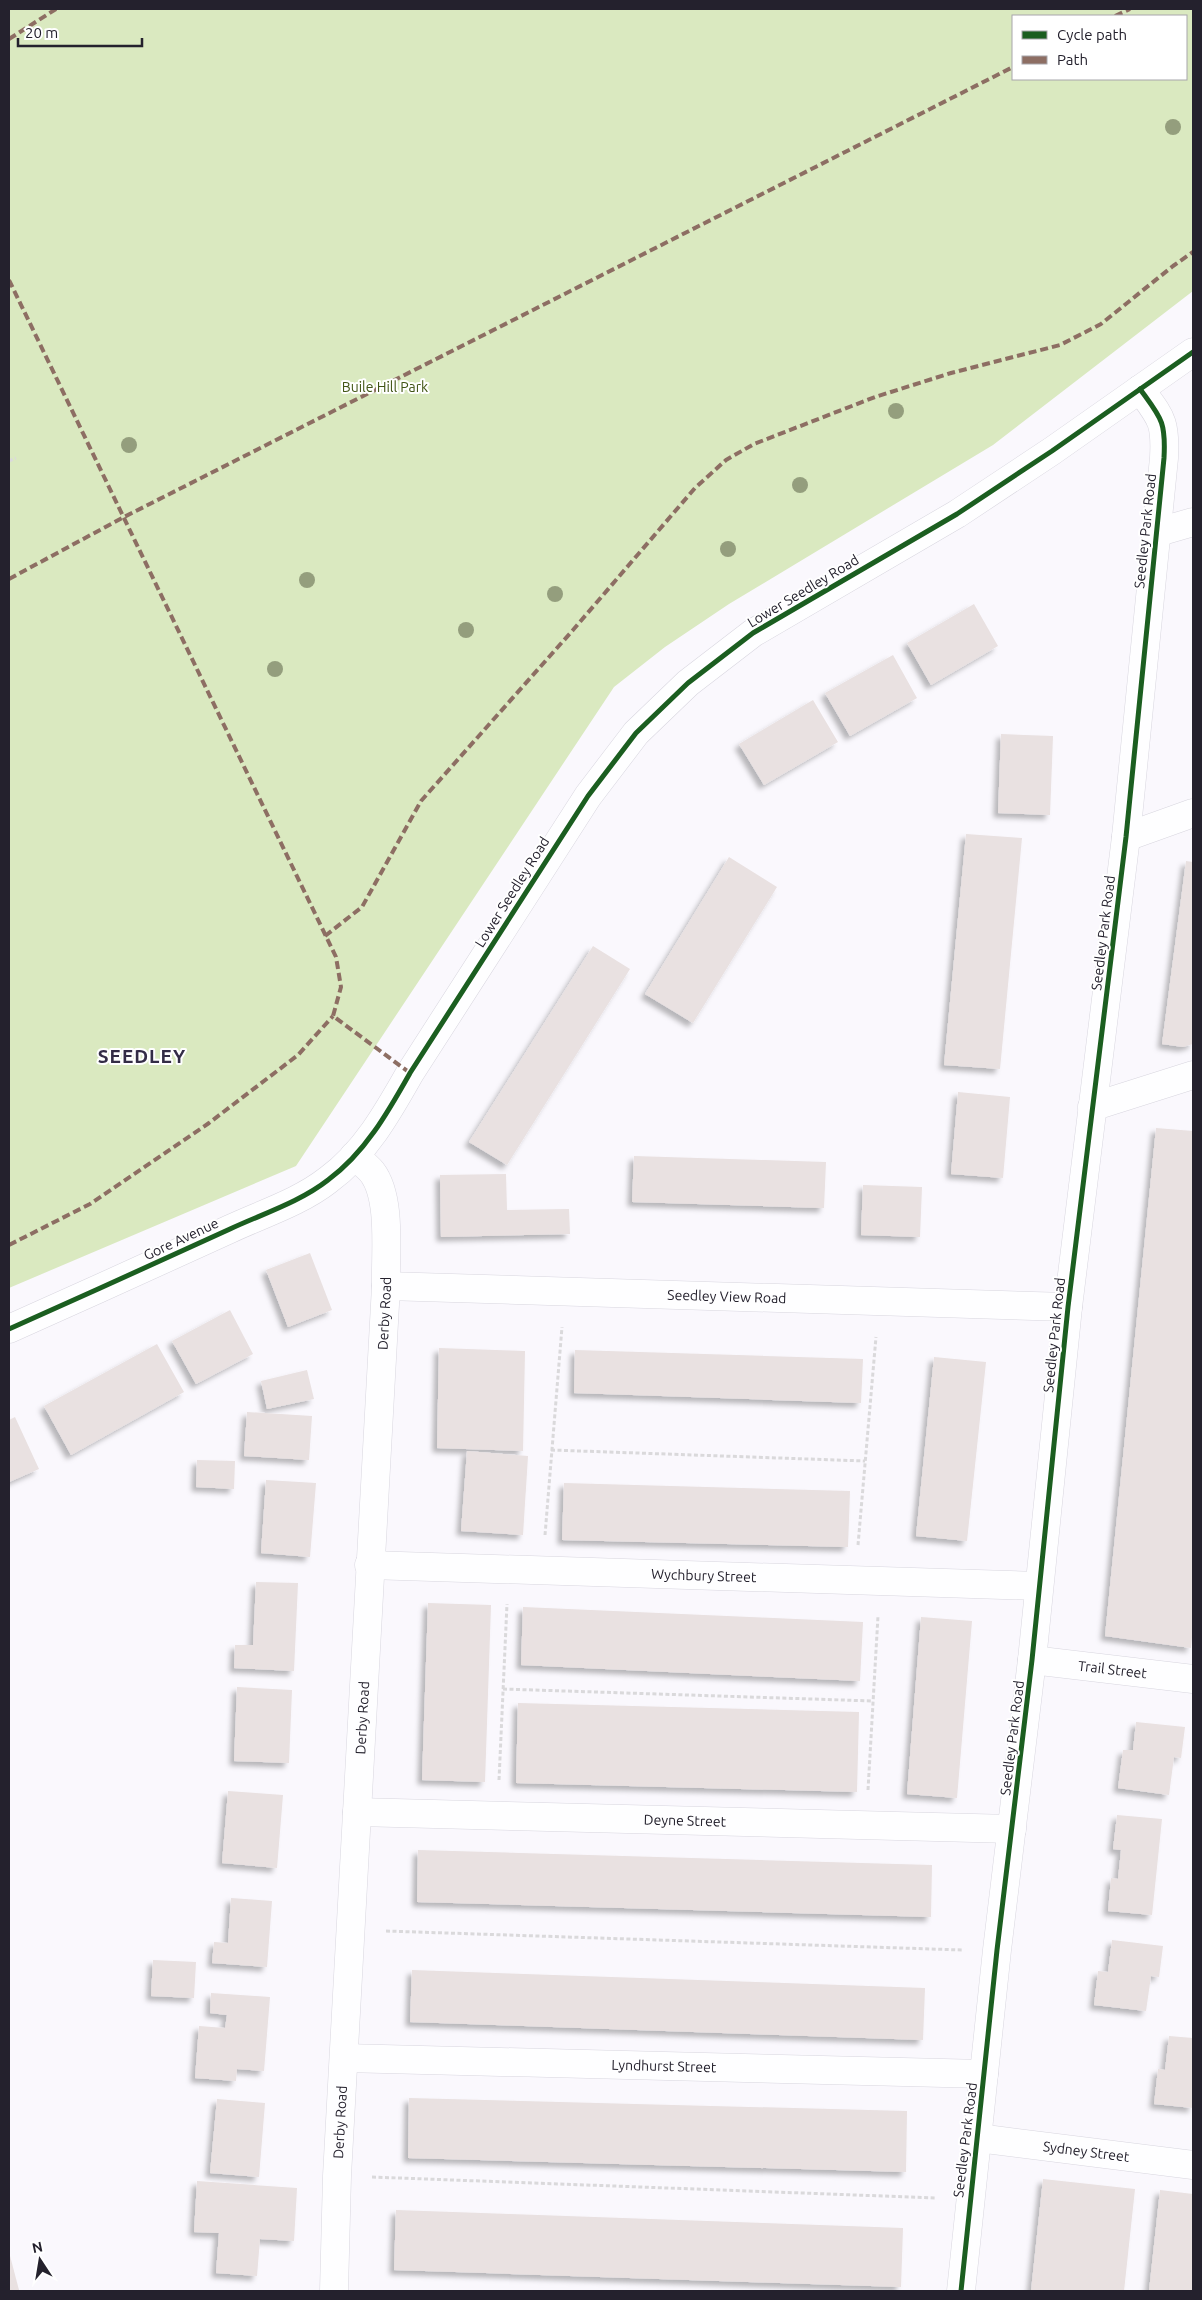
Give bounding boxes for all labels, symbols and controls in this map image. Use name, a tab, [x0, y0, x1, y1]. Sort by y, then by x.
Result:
scale bar	[18, 15, 141, 47]
legend	[1012, 15, 1187, 80]
text: 20 m	[25, 24, 58, 41]
text: Cycle path	[1057, 26, 1127, 43]
text: Path	[1057, 51, 1088, 68]
park label: Buile Hill Park	[342, 379, 428, 395]
street label: Seedley Park Road	[1131, 473, 1159, 589]
street label: Lower Seedley Road	[744, 551, 862, 631]
street label: Lower Seedley Road	[472, 834, 552, 950]
street label: Seedley Park Road	[1088, 875, 1118, 991]
district label: SEEDLEY	[98, 1045, 186, 1067]
street label: Gore Avenue	[141, 1215, 221, 1263]
street label: Derby Road	[374, 1277, 394, 1350]
street label: Seedley Park Road	[1040, 1277, 1068, 1393]
street label: Seedley View Road	[667, 1287, 787, 1306]
street label: Wychbury Street	[651, 1566, 757, 1585]
street label: Trail Street	[1077, 1657, 1148, 1682]
street label: Seedley Park Road	[997, 1680, 1027, 1796]
street label: Derby Road	[352, 1681, 372, 1755]
street label: Deyne Street	[643, 1811, 727, 1830]
street label: Lyndhurst Street	[611, 2057, 717, 2075]
street label: Seedley Park Road	[950, 2082, 980, 2198]
street label: Derby Road	[330, 2085, 350, 2159]
street label: Sydney Street	[1042, 2138, 1131, 2165]
north arrow	[15, 2235, 65, 2285]
text: N	[31, 2238, 44, 2256]

